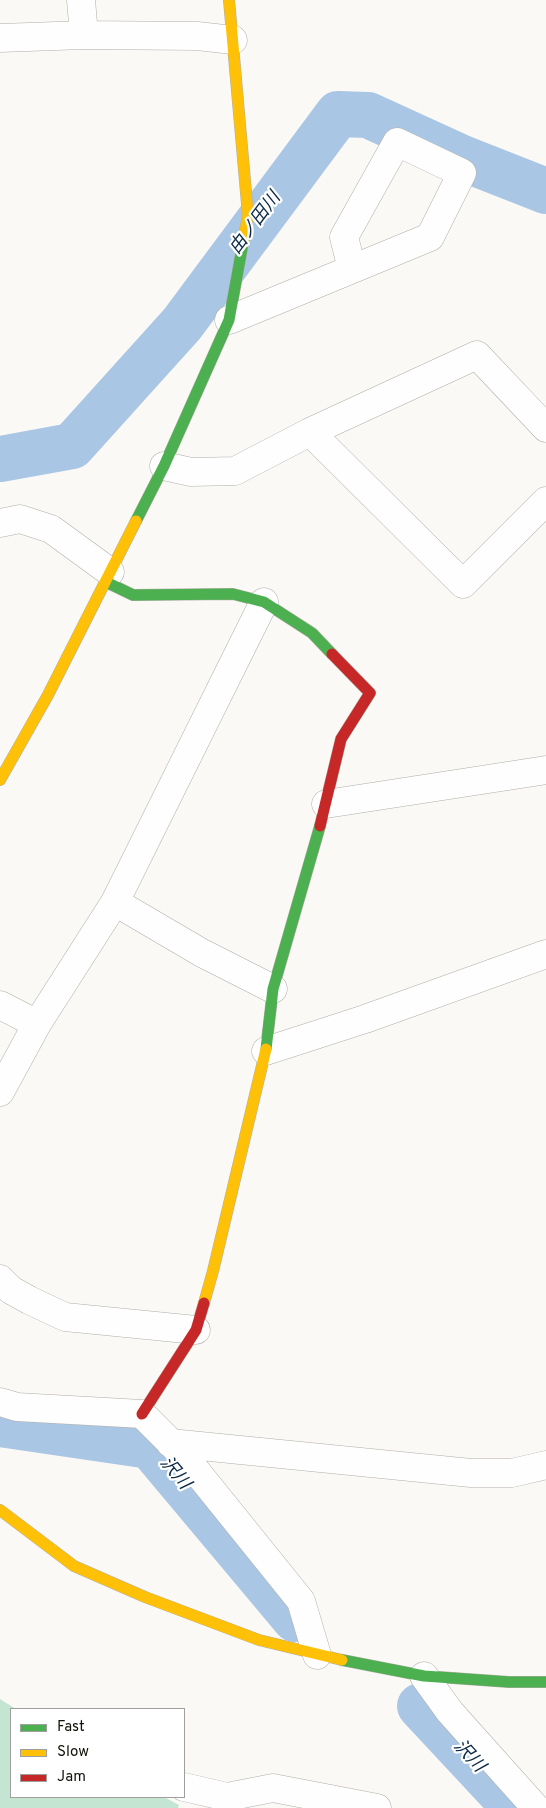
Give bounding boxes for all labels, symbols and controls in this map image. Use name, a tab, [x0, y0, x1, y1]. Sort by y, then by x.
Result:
water label: 由ノ田川	[226, 189, 286, 259]
water label: 沢川	[154, 1453, 194, 1495]
legend	[10, 1708, 185, 1798]
text: Fast	[57, 1718, 85, 1737]
water label: 沢川	[448, 1736, 488, 1778]
text: Slow	[57, 1743, 89, 1762]
text: Jam	[57, 1768, 86, 1787]

